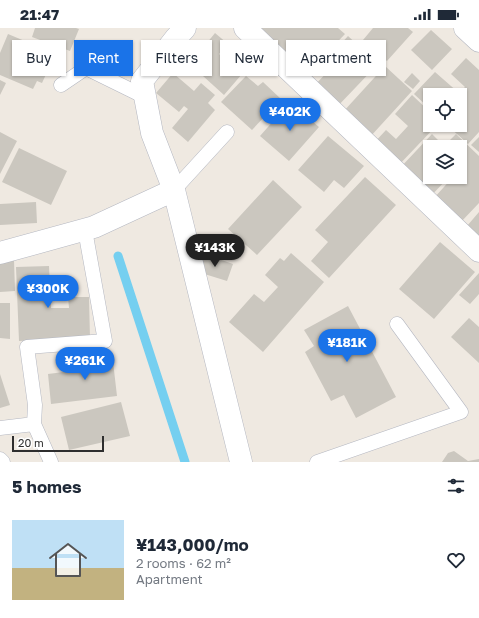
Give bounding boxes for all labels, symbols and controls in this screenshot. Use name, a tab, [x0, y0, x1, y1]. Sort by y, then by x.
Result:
text: 21:47	[20, 5, 59, 23]
chip: Buy	[12, 40, 66, 76]
chip: Rent	[74, 40, 133, 76]
chip: Filters	[141, 40, 212, 76]
chip: New	[220, 40, 278, 76]
chip: Apartment	[286, 40, 386, 76]
map controls	[423, 88, 467, 184]
button: locate	[423, 88, 467, 132]
pin: ¥402K	[262, 98, 318, 132]
text: ¥402K	[269, 103, 311, 119]
button: layers	[423, 140, 467, 184]
pin: ¥143K	[187, 234, 243, 268]
text: ¥143K	[195, 239, 235, 255]
pin: ¥300K	[20, 275, 76, 309]
text: ¥300K	[27, 280, 69, 296]
pin: ¥181K	[319, 329, 375, 363]
text: ¥181K	[327, 334, 367, 350]
pin: ¥261K	[57, 347, 113, 381]
text: ¥261K	[65, 352, 105, 368]
scale bar	[12, 434, 104, 453]
text: 20 m	[18, 436, 44, 449]
icon: filters	[445, 475, 467, 497]
text: 5 homes	[12, 476, 82, 497]
text: ¥143,000/mo	[136, 534, 249, 555]
icon: home	[44, 536, 92, 584]
icon: heart	[445, 549, 467, 571]
text: 2 rooms · 62 m²	[136, 555, 231, 571]
text: Apartment	[136, 571, 203, 587]

